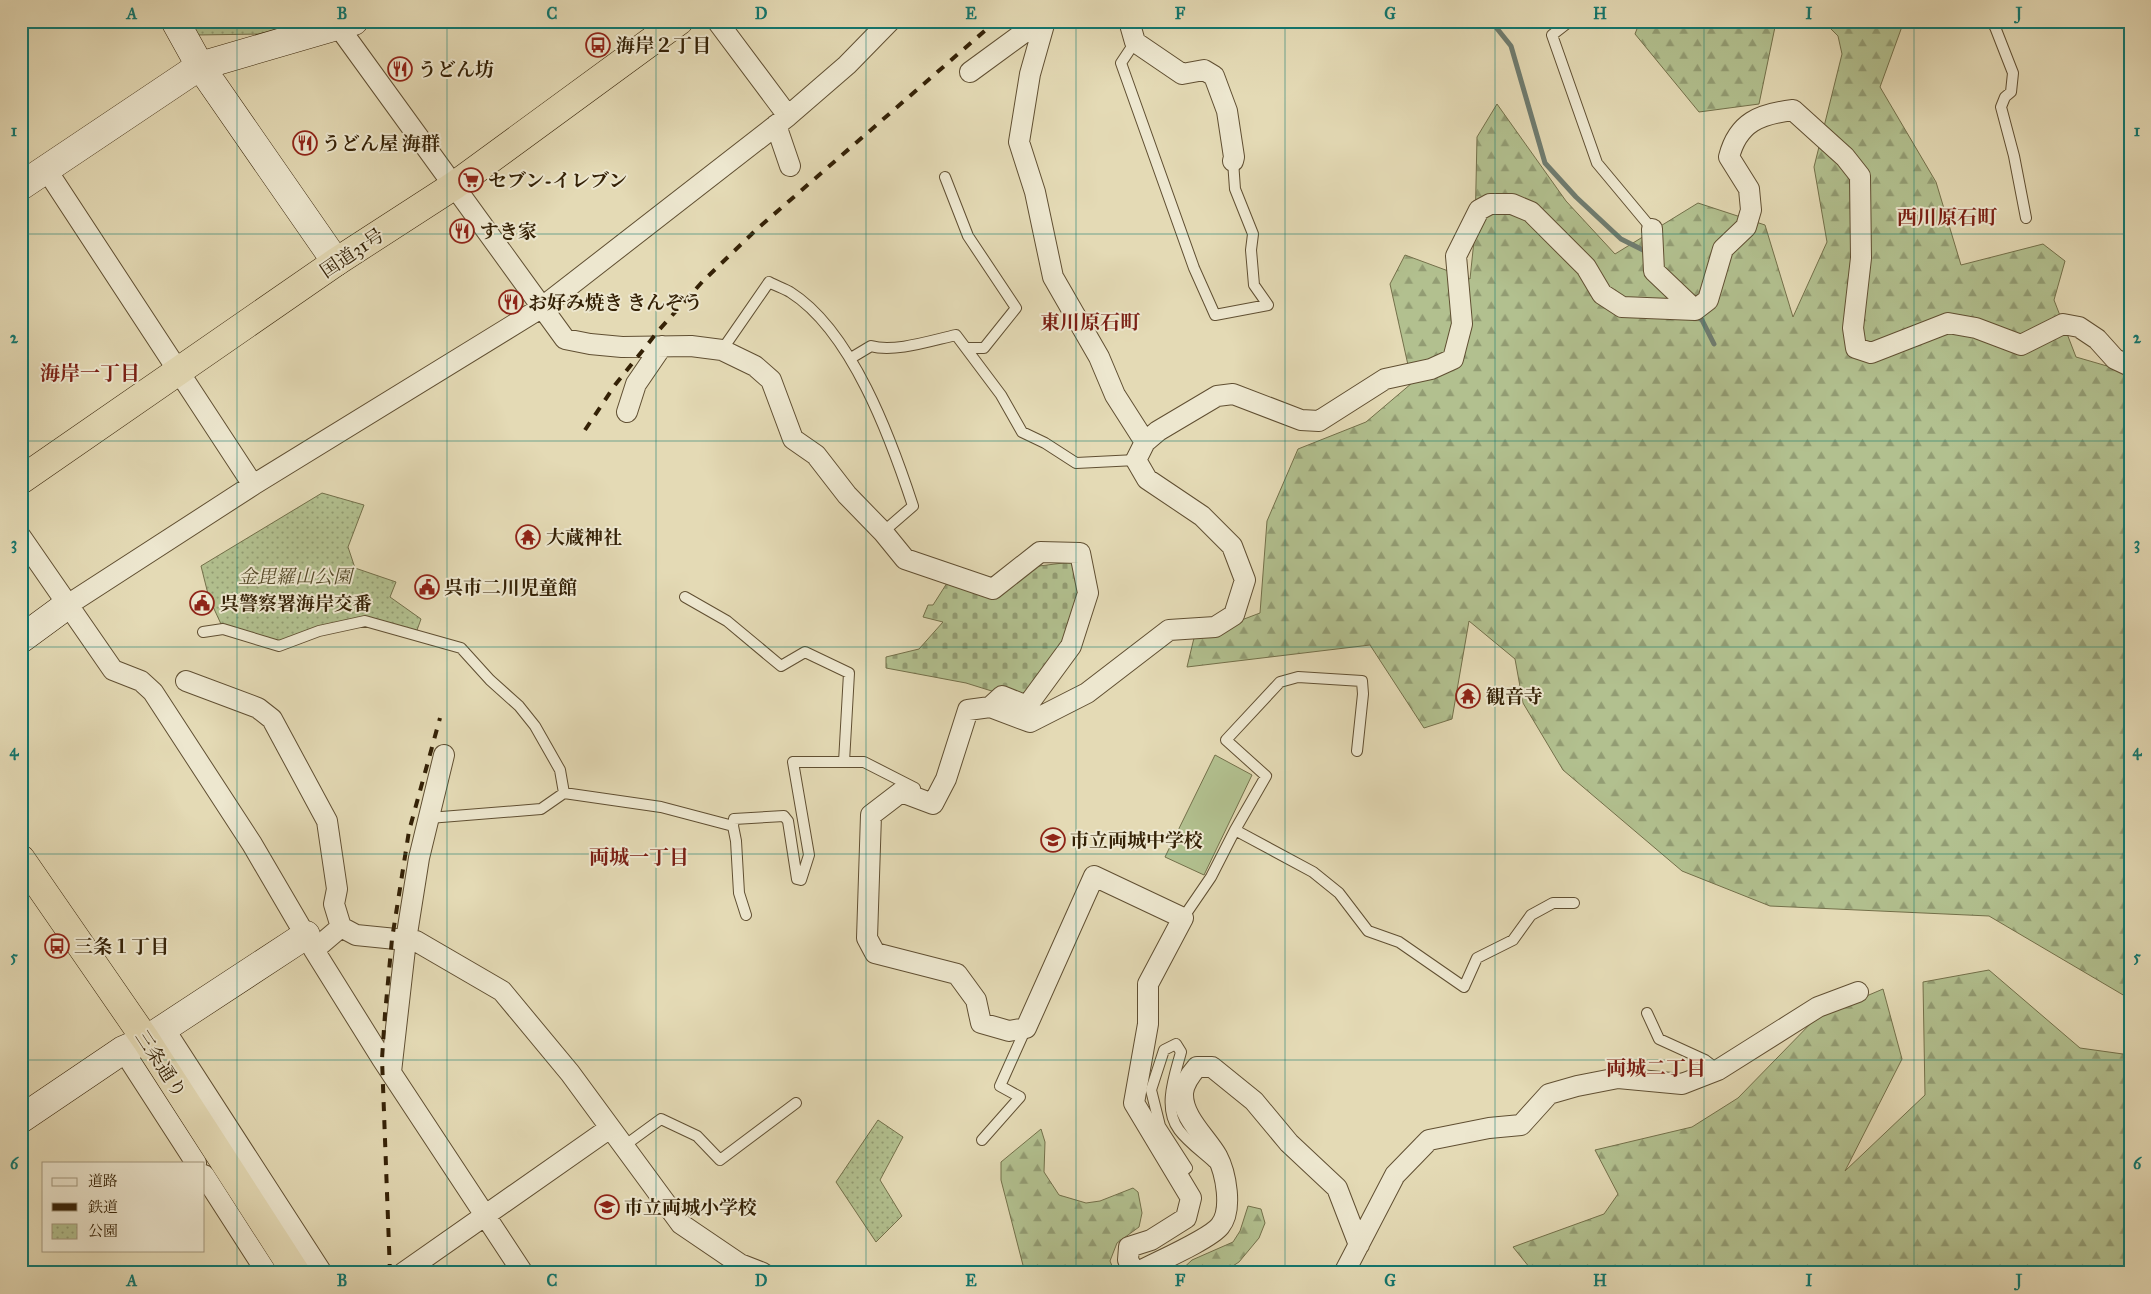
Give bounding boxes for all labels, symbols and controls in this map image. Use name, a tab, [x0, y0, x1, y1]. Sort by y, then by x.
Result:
text: A	[126, 4, 138, 23]
text: B	[337, 4, 347, 23]
text: C	[547, 4, 558, 23]
text: D	[755, 4, 768, 23]
text: E	[965, 4, 977, 23]
text: F	[1175, 4, 1186, 23]
text: G	[1384, 4, 1396, 23]
text: H	[1593, 4, 1607, 23]
text: I	[1806, 4, 1813, 23]
text: J	[2014, 4, 2023, 24]
bus stop icon: 海岸２丁目	[585, 32, 611, 58]
place label: 海岸２丁目	[616, 34, 711, 57]
restaurant icon: うどん坊	[387, 56, 413, 82]
place label: うどん坊	[418, 58, 494, 81]
text: 1	[11, 121, 18, 140]
text: 1	[2134, 121, 2141, 140]
restaurant icon: うどん屋 海群	[292, 130, 318, 156]
place label: うどん屋 海群	[322, 132, 440, 155]
supermarket icon: セブン-イレブン	[458, 167, 484, 193]
place label: セブン-イレブン	[488, 169, 627, 192]
district label: 西川原石町	[1897, 205, 1998, 229]
restaurant icon: すき家	[449, 218, 475, 244]
place label: すき家	[480, 220, 537, 243]
street label: 国道31号	[316, 223, 388, 283]
restaurant icon: お好み焼き きんぞう	[498, 289, 524, 315]
place label: お好み焼き きんぞう	[528, 291, 703, 314]
district label: 東川原石町	[1040, 310, 1141, 334]
text: 2	[10, 328, 19, 347]
text: 2	[2133, 328, 2142, 347]
district label: 海岸一丁目	[40, 361, 140, 385]
temple icon: 大蔵神社	[515, 524, 541, 550]
place label: 大蔵神社	[546, 526, 622, 549]
text: 3	[11, 534, 17, 554]
text: 3	[2134, 534, 2140, 554]
park label: 金毘羅山公園	[238, 565, 355, 588]
public building icon: 呉市二川児童館	[414, 574, 440, 600]
place label: 呉市二川児童館	[444, 576, 577, 599]
public building icon: 呉警察署海岸交番	[189, 590, 215, 616]
place label: 呉警察署海岸交番	[220, 592, 372, 615]
temple icon: 観音寺	[1455, 683, 1481, 709]
place label: 観音寺	[1486, 685, 1543, 708]
text: 4	[10, 741, 20, 761]
text: 4	[2133, 741, 2143, 761]
school or university icon: 市立両城中学校	[1040, 827, 1066, 853]
place label: 市立両城中学校	[1070, 829, 1203, 852]
district label: 両城一丁目	[589, 845, 689, 869]
bus stop icon: 三条１丁目	[44, 933, 70, 959]
place label: 三条１丁目	[74, 935, 169, 958]
text: 5	[10, 947, 18, 966]
text: 5	[2133, 947, 2141, 966]
street label: 三条通り	[131, 1026, 191, 1102]
district label: 両城二丁目	[1606, 1056, 1706, 1080]
text: 6	[10, 1154, 19, 1173]
text: 6	[2133, 1154, 2142, 1173]
legend	[42, 1162, 205, 1252]
text: 道路	[88, 1172, 118, 1190]
school or university icon: 市立両城小学校	[594, 1194, 620, 1220]
place label: 市立両城小学校	[624, 1196, 757, 1219]
text: 鉄道	[88, 1198, 118, 1216]
text: 公園	[88, 1222, 118, 1240]
text: A	[126, 1271, 138, 1290]
text: B	[337, 1271, 347, 1290]
text: C	[547, 1271, 558, 1290]
text: D	[755, 1271, 768, 1290]
text: E	[965, 1271, 977, 1290]
text: F	[1175, 1271, 1186, 1290]
text: G	[1384, 1271, 1396, 1290]
text: H	[1593, 1271, 1607, 1290]
text: I	[1806, 1271, 1813, 1290]
text: J	[2014, 1271, 2023, 1291]

